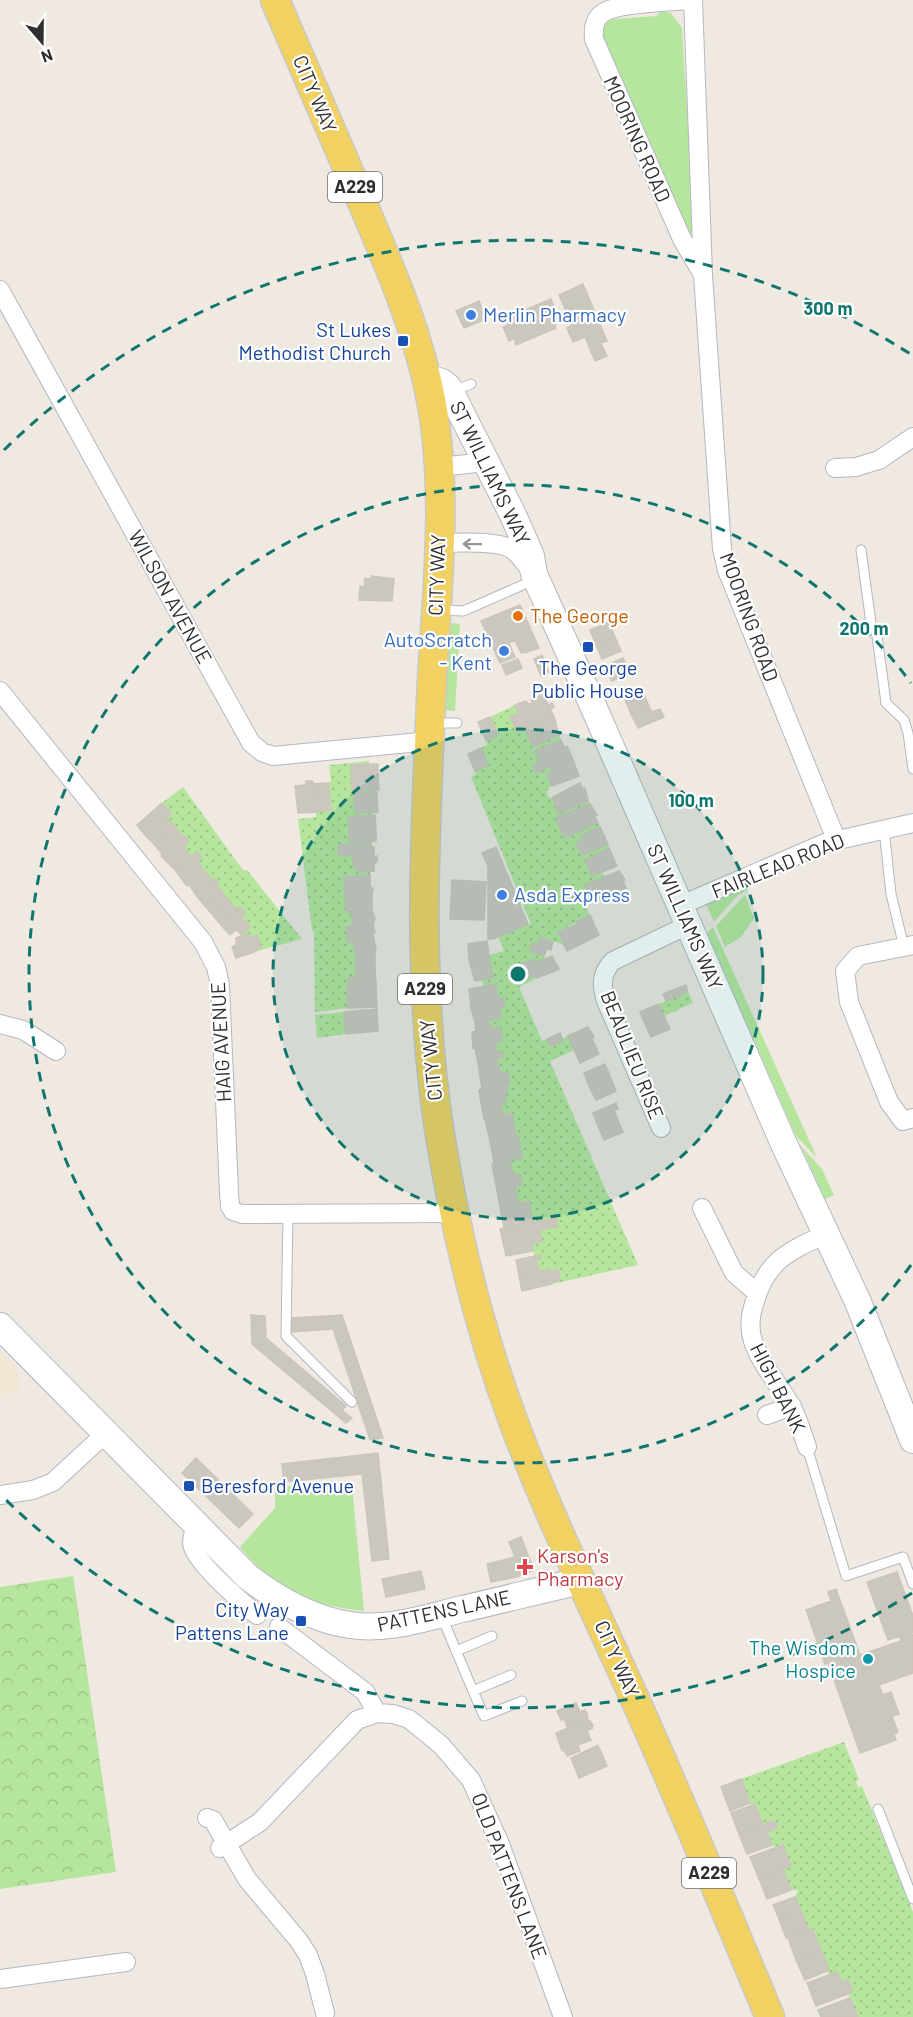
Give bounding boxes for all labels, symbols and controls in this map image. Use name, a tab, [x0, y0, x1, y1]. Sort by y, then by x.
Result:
north arrow	[12, 12, 72, 72]
text: N	[39, 46, 56, 67]
street label: CITY WAY	[289, 51, 343, 136]
street label: MOORING ROAD	[599, 72, 676, 205]
road number: A229	[328, 172, 382, 202]
text: 300 m	[804, 297, 852, 319]
place label: Merlin Pharmacy	[483, 302, 626, 326]
marker: Merlin Pharmacy	[464, 308, 478, 322]
place label: St Lukes Methodist Church	[238, 317, 391, 364]
marker: St Lukes Methodist Church	[396, 334, 410, 348]
street label: ST WILLIAMS WAY	[446, 397, 536, 548]
street label: WILSON AVENUE	[124, 525, 218, 668]
street label: CITY WAY	[423, 534, 449, 616]
one-way arrow	[462, 538, 482, 549]
street label: MOORING ROAD	[715, 549, 784, 684]
place label: The George	[530, 603, 629, 627]
marker: The George	[511, 609, 525, 623]
text: 200 m	[839, 617, 889, 639]
place label: AutoScratch - Kent	[384, 627, 492, 674]
marker: The George Public House	[581, 640, 595, 654]
marker: AutoScratch - Kent	[497, 644, 511, 658]
place label: The George Public House	[532, 655, 644, 702]
text: 100 m	[668, 789, 714, 811]
street label: FAIRLEAD ROAD	[708, 828, 848, 903]
street label: ST WILLIAMS WAY	[643, 840, 729, 993]
place label: Asda Express	[514, 882, 630, 906]
marker: Asda Express	[495, 888, 509, 902]
centre of rings	[508, 964, 528, 984]
road number: A229	[398, 974, 452, 1004]
street label: HAIG AVENUE	[205, 981, 235, 1103]
street label: BEAULIEU RISE	[596, 987, 670, 1122]
street label: CITY WAY	[414, 1018, 446, 1102]
street label: HIGH BANK	[746, 1339, 812, 1436]
place label: Beresford Avenue	[201, 1473, 354, 1497]
marker: Beresford Avenue	[182, 1479, 196, 1493]
place label: Karson's Pharmacy	[537, 1543, 623, 1590]
marker: Karson's Pharmacy	[518, 1560, 532, 1574]
street label: PATTENS LANE	[375, 1584, 513, 1636]
place label: City Way Pattens Lane	[175, 1597, 289, 1644]
marker: City Way Pattens Lane	[294, 1614, 308, 1628]
street label: CITY WAY	[590, 1616, 646, 1701]
place label: The Wisdom Hospice	[749, 1635, 856, 1682]
marker: The Wisdom Hospice	[861, 1652, 875, 1666]
street label: OLD PATTENS LANE	[467, 1789, 553, 1962]
road number: A229	[682, 1858, 736, 1888]

